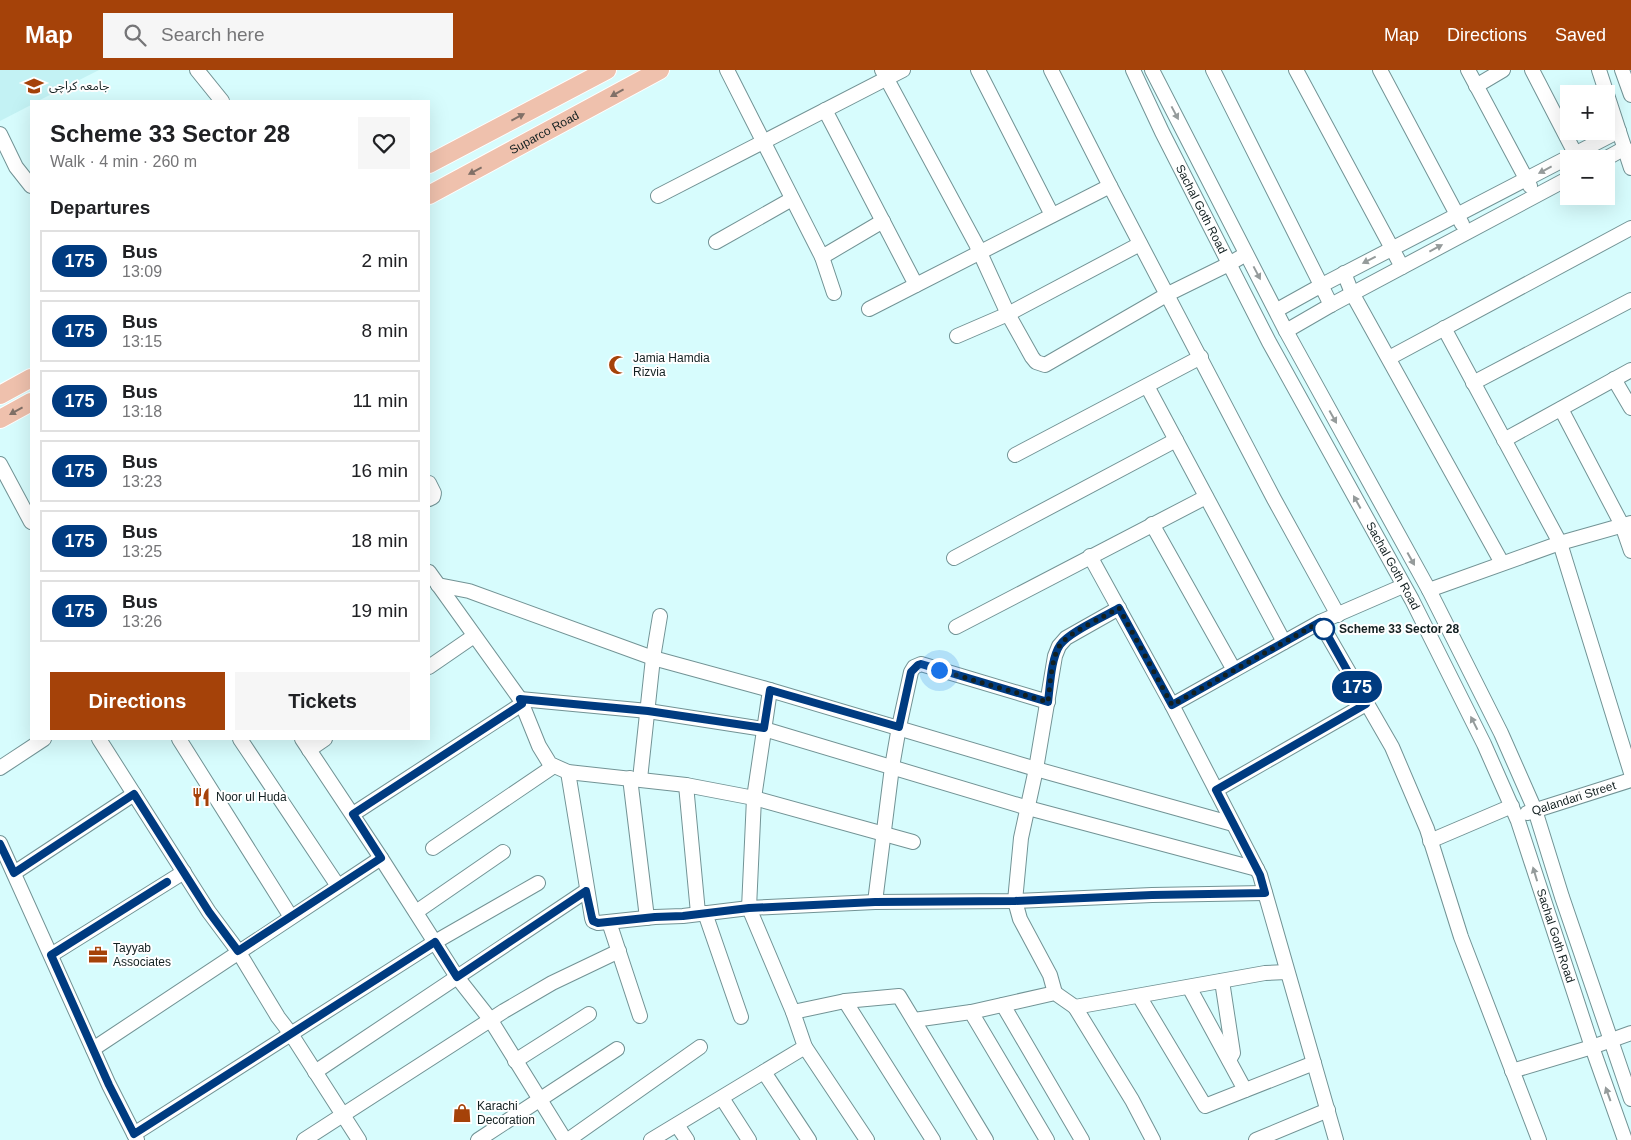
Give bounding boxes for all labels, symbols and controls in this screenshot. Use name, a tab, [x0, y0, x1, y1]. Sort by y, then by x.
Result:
search box	[103, 13, 453, 58]
text: Map	[25, 21, 73, 48]
icon: search	[121, 21, 149, 49]
text: Search here	[161, 24, 265, 45]
text: Map	[1384, 25, 1419, 45]
text: Directions	[1447, 25, 1527, 45]
text: Saved	[1555, 25, 1606, 45]
school or university icon: جامعہ کراچی	[23, 75, 45, 97]
place label: جامعہ کراچی	[49, 79, 109, 94]
map controls	[1560, 85, 1615, 205]
button: +	[1560, 85, 1615, 140]
one-way arrow	[610, 89, 625, 97]
one-way arrow	[1171, 106, 1179, 120]
street label: Suparco Road	[507, 108, 581, 157]
one-way arrow	[511, 113, 526, 121]
button: heart	[358, 117, 410, 169]
text: Scheme 33 Sector 28	[50, 120, 290, 147]
button: −	[1560, 150, 1615, 205]
text: Walk · 4 min · 260 m	[50, 153, 197, 170]
street label: Sachal Goth Road	[1173, 162, 1230, 256]
one-way arrow	[1538, 166, 1552, 174]
one-way arrow	[467, 167, 482, 175]
text: Departures	[50, 197, 150, 218]
text: Bus	[122, 241, 158, 262]
one-way arrow	[1430, 244, 1443, 253]
text: 2 min	[362, 250, 408, 271]
text: 175	[64, 251, 95, 271]
one-way arrow	[1362, 256, 1377, 264]
text: 13:09	[122, 263, 162, 280]
one-way arrow	[1253, 266, 1261, 281]
text: Bus	[122, 311, 158, 332]
text: 8 min	[362, 320, 408, 341]
text: 175	[64, 321, 95, 341]
text: 13:15	[122, 333, 162, 350]
place label: Jamia Hamdia Rizvia	[633, 351, 710, 379]
mosque icon: Jamia Hamdia Rizvia	[607, 354, 629, 376]
text: Bus	[122, 381, 158, 402]
text: 11 min	[352, 390, 408, 411]
text: 175	[64, 391, 95, 411]
text: 13:18	[122, 403, 162, 420]
one-way arrow	[8, 407, 23, 415]
one-way arrow	[1329, 410, 1337, 424]
text: Bus	[122, 451, 158, 472]
text: 16 min	[351, 460, 408, 481]
text: 175	[64, 461, 95, 481]
text: 13:23	[122, 473, 162, 490]
one-way arrow	[1353, 495, 1361, 510]
street label: Sachal Goth Road	[1363, 519, 1423, 612]
text: Bus	[122, 521, 158, 542]
text: 18 min	[351, 530, 408, 551]
text: 175	[64, 531, 95, 551]
text: 13:25	[122, 543, 162, 560]
one-way arrow	[1407, 552, 1415, 567]
text: Bus	[122, 591, 158, 612]
text: 19 min	[351, 600, 408, 621]
text: 175	[64, 601, 95, 621]
text: 13:26	[122, 613, 162, 630]
marker: Scheme 33 Sector 28	[1313, 618, 1335, 640]
place label: Scheme 33 Sector 28	[1339, 622, 1459, 636]
your location	[927, 658, 952, 683]
line badge: 175	[1328, 671, 1386, 703]
button: Directions	[50, 672, 225, 730]
button: Tickets	[235, 672, 410, 730]
text: 175	[1342, 677, 1372, 697]
one-way arrow	[1470, 716, 1478, 730]
street label: Qalandari Street	[1530, 778, 1618, 818]
restaurant icon: Noor ul Huda	[190, 786, 212, 808]
place label: Noor ul Huda	[216, 790, 287, 804]
one-way arrow	[1530, 866, 1538, 881]
street label: Sachal Goth Road	[1534, 887, 1578, 985]
place label: Tayyab Associates	[113, 941, 171, 969]
office icon: Tayyab Associates	[87, 944, 109, 966]
one-way arrow	[1604, 1086, 1612, 1101]
place label: Karachi Decoration	[477, 1099, 535, 1127]
shop icon: Karachi Decoration	[451, 1102, 473, 1124]

